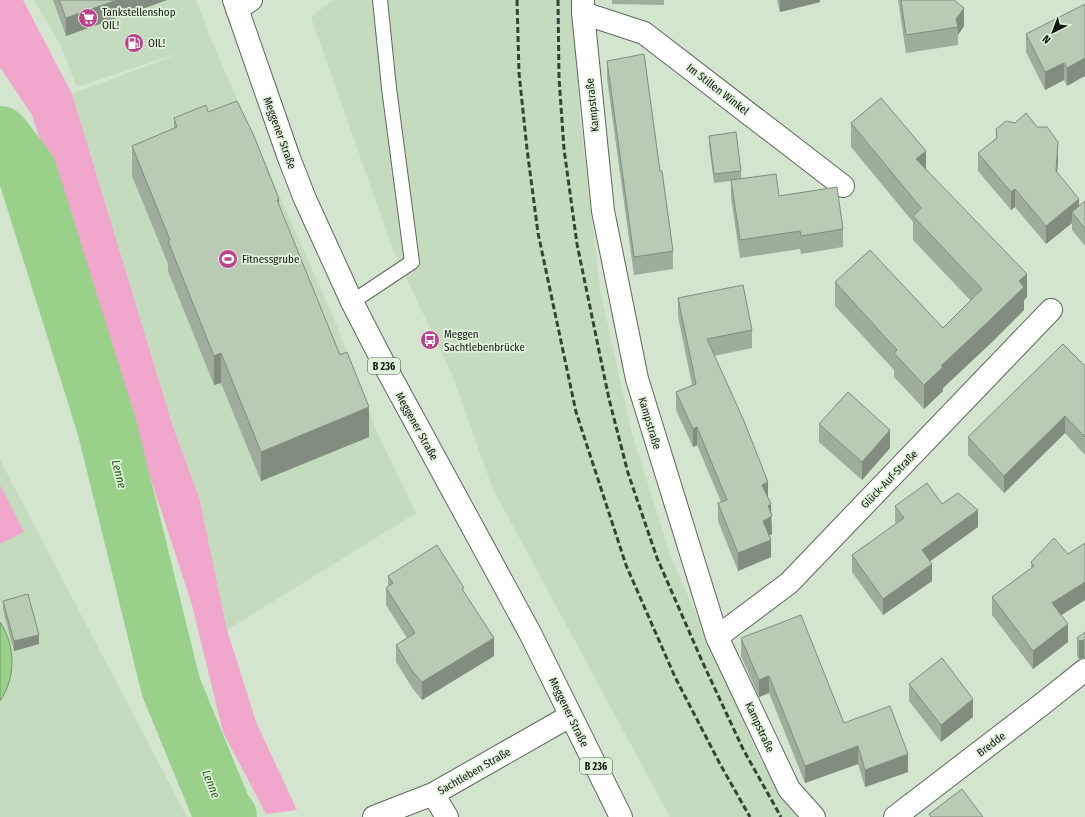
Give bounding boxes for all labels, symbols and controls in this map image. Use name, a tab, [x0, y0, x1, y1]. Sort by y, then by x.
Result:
place label: Tankstellenshop OIL!	[102, 6, 176, 32]
supermarket icon: Tankstellenshop OIL!	[77, 7, 99, 29]
north arrow	[1033, 12, 1073, 52]
fuel station icon: OIL!	[123, 32, 145, 54]
text: N	[1040, 32, 1053, 46]
place label: OIL!	[148, 37, 165, 50]
street label: Im Stillen Winkel	[684, 61, 752, 118]
street label: Kampstraße	[583, 77, 602, 132]
street label: Meggener Straße	[260, 95, 299, 171]
sports icon: Fitnessgrube	[217, 248, 239, 270]
place label: Fitnessgrube	[242, 253, 299, 266]
place label: Meggen Sachtlebenbrücke	[444, 328, 525, 354]
bus stop icon: Meggen Sachtlebenbrücke	[419, 329, 441, 351]
road number: B 236	[368, 358, 400, 374]
street label: Meggener Straße	[393, 390, 441, 463]
street label: Kampstraße	[635, 395, 664, 451]
street label: Glück-Auf-Straße	[858, 448, 920, 511]
water label: Lenne	[109, 458, 129, 490]
street label: Meggener Straße	[546, 675, 591, 749]
street label: Kampstraße	[742, 700, 777, 754]
street label: Bredde	[975, 730, 1008, 759]
street label: Sachtleben Straße	[435, 745, 513, 798]
road number: B 236	[580, 758, 612, 774]
water label: Lenne	[199, 768, 223, 800]

